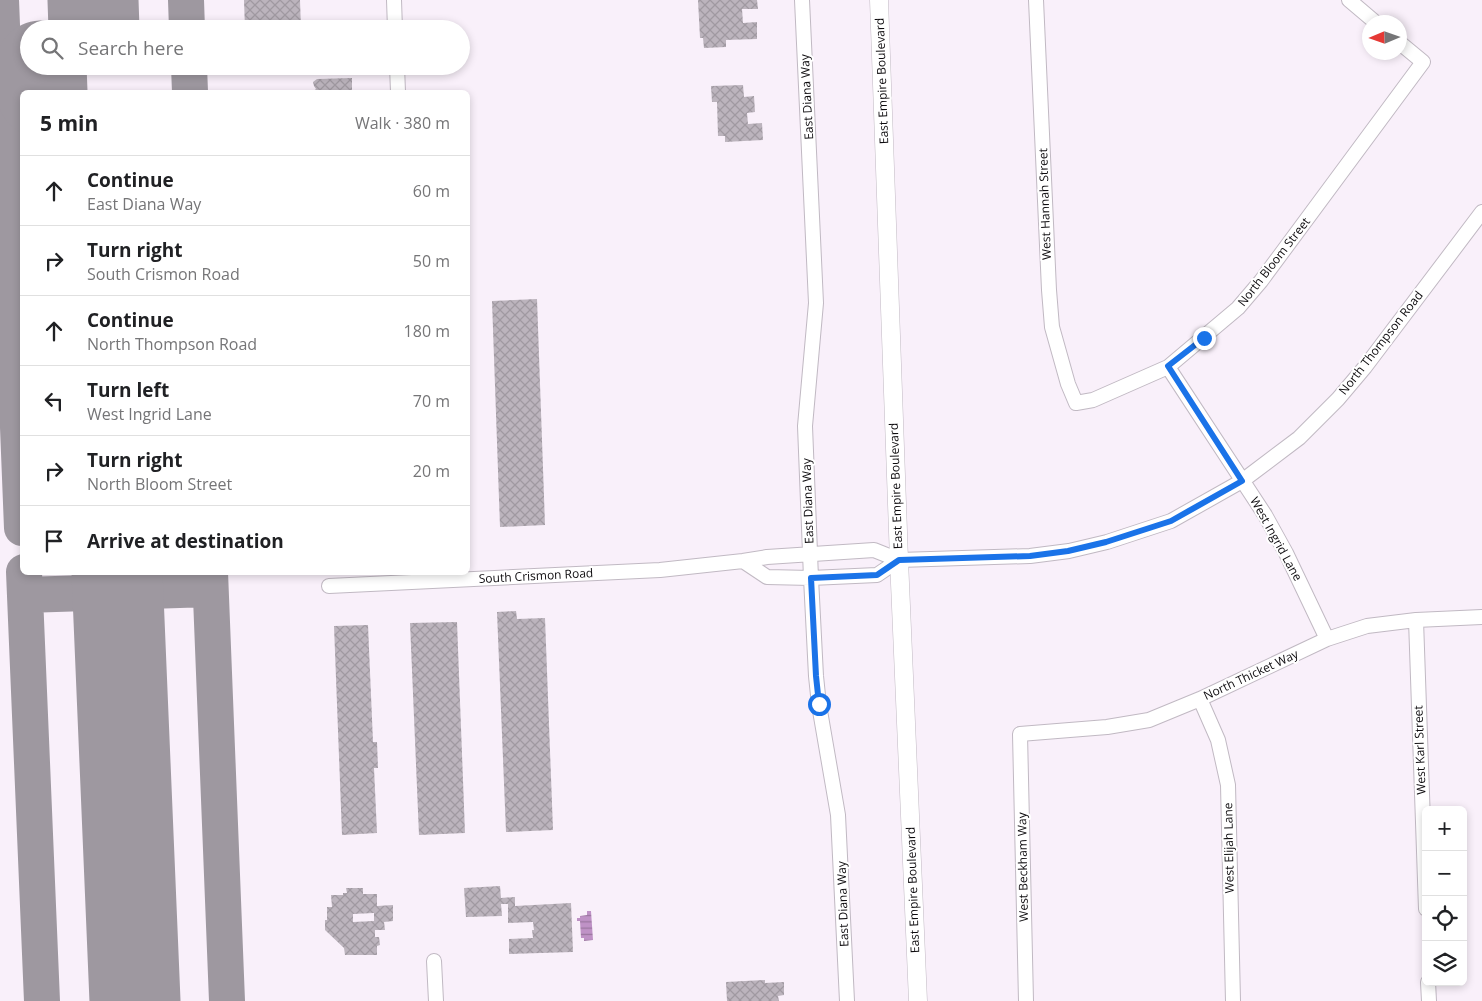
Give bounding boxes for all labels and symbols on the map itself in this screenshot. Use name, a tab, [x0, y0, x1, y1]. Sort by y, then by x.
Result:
north arrow	[1362, 15, 1407, 60]
street label: East Empire Boulevard	[871, 18, 892, 144]
street label: East Diana Way	[796, 53, 817, 140]
street label: West Hannah Street	[1034, 148, 1055, 260]
street label: North Bloom Street	[1233, 214, 1314, 310]
street label: North Thompson Road	[1335, 287, 1427, 398]
route end	[1193, 327, 1216, 350]
street label: East Empire Boulevard	[885, 423, 906, 549]
street label: East Diana Way	[797, 457, 817, 544]
street label: West Ingrid Lane	[1246, 494, 1307, 584]
street label: South Crismon Road	[478, 564, 594, 587]
street label: North Thicket Way	[1201, 645, 1302, 704]
route start	[808, 693, 831, 716]
street label: West Karl Street	[1409, 705, 1430, 795]
street label: West Elijah Lane	[1219, 802, 1238, 894]
street label: West Beckham Way	[1013, 811, 1032, 922]
street label: East Empire Boulevard	[902, 827, 923, 953]
street label: East Diana Way	[832, 860, 852, 947]

